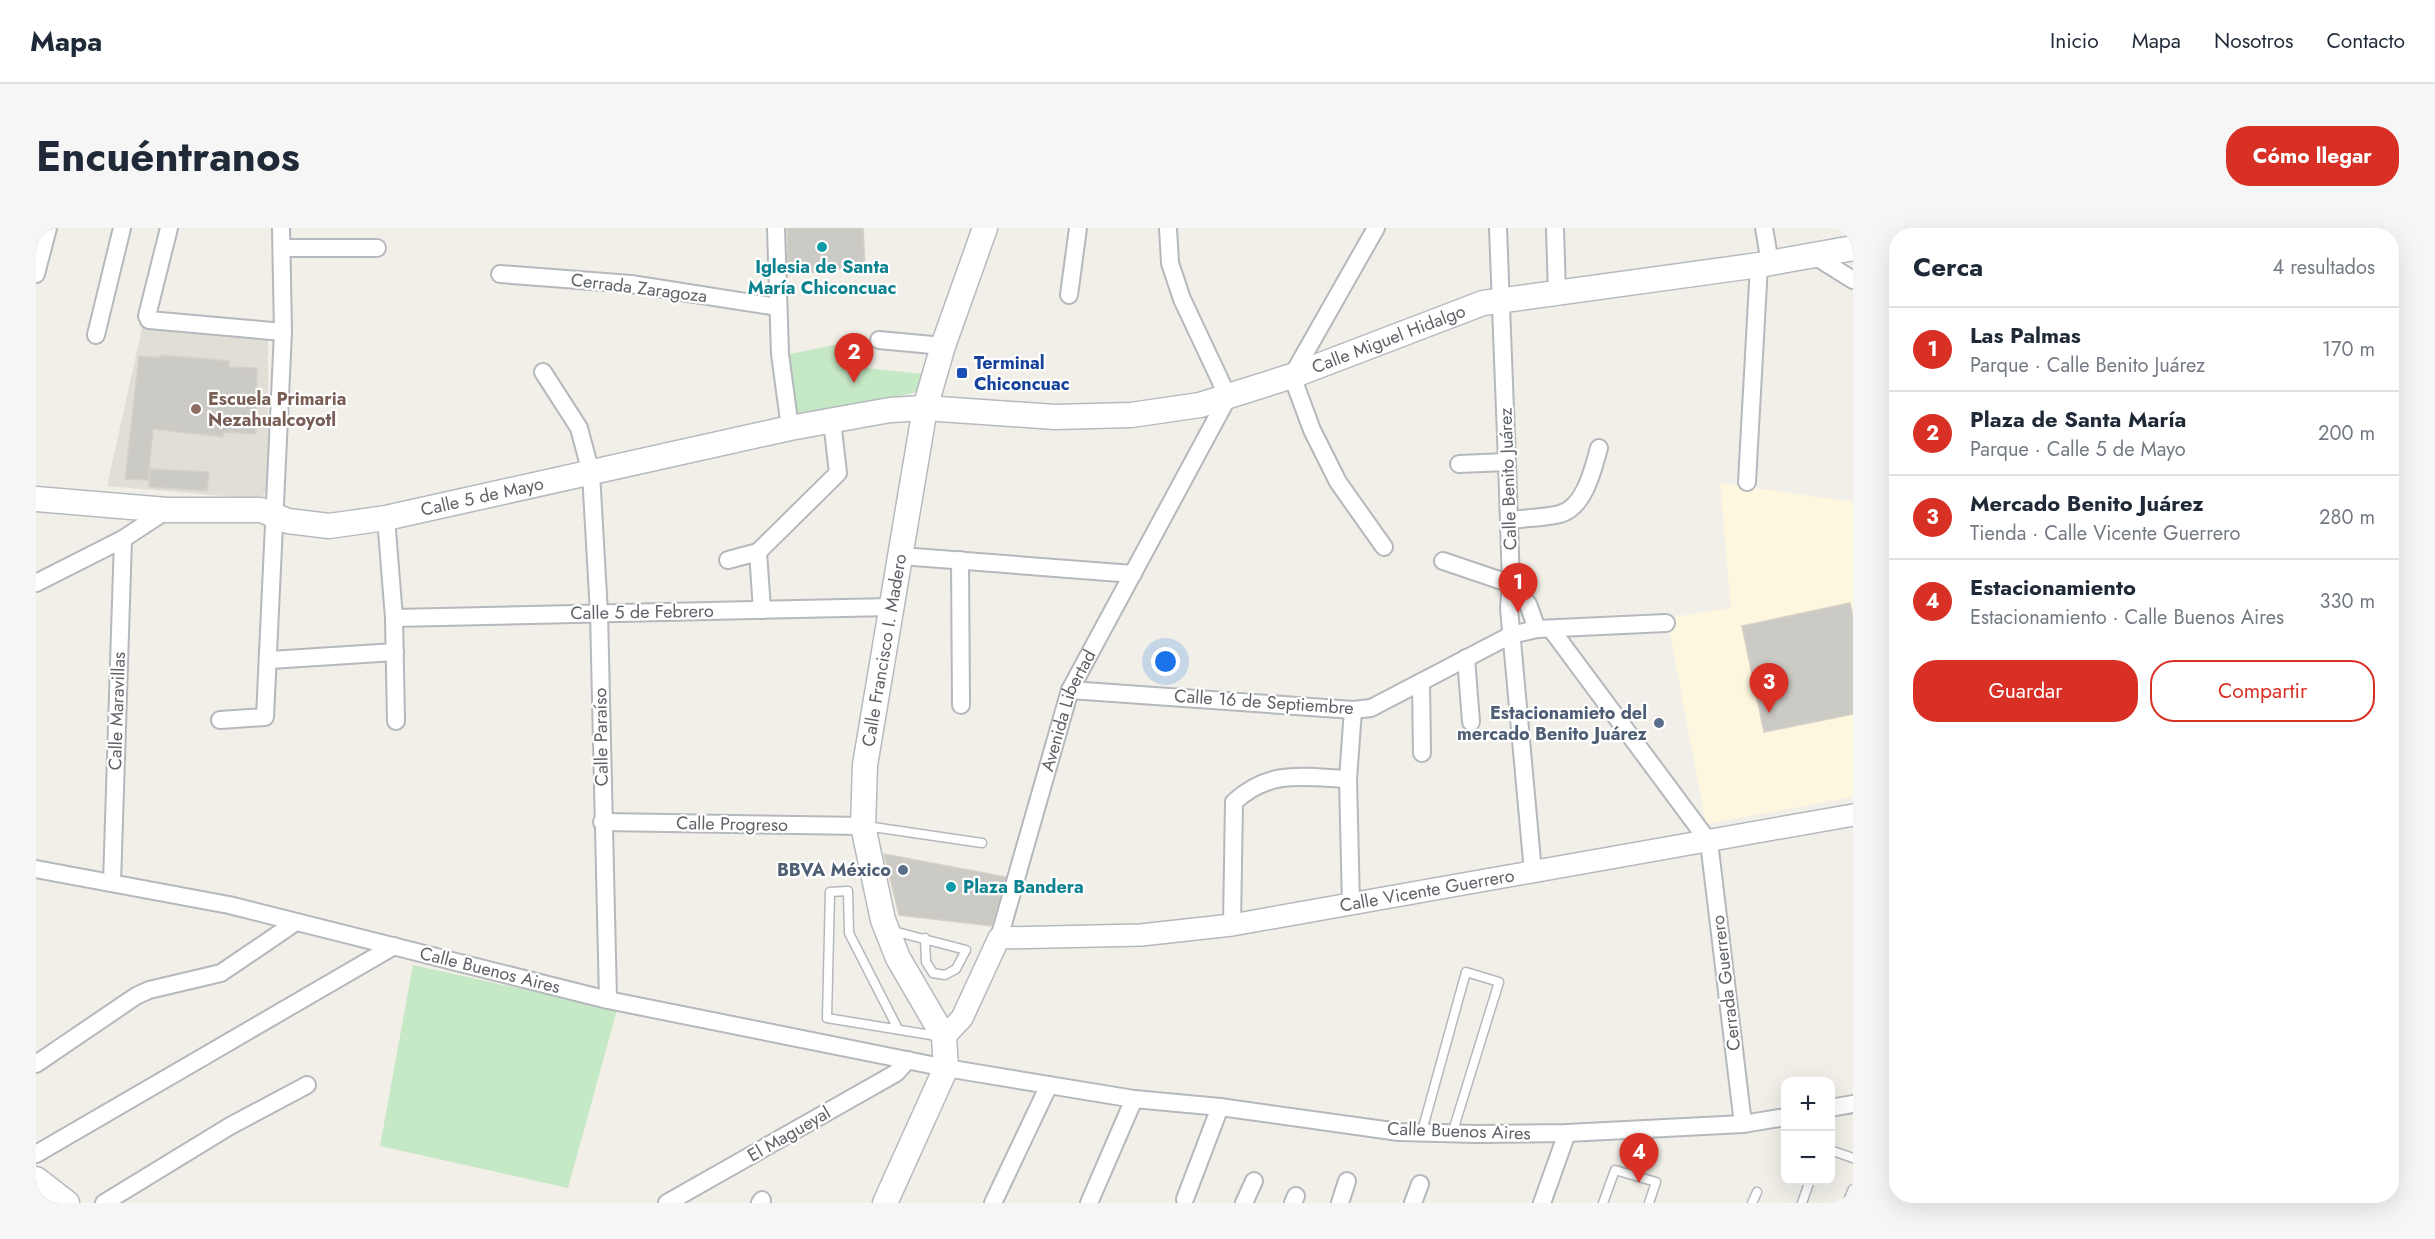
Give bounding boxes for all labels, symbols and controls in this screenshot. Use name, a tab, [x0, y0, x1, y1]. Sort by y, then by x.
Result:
text: Mapa	[30, 21, 102, 62]
text: Inicio	[2050, 26, 2099, 56]
text: Mapa	[2132, 26, 2181, 56]
text: Nosotros	[2214, 26, 2293, 56]
text: Contacto	[2326, 26, 2405, 56]
text: Encuéntranos	[36, 126, 300, 187]
button: Cómo llegar	[2226, 126, 2399, 186]
marker: Iglesia de Santa María Chiconcuac	[815, 240, 829, 254]
text: Cerca	[1913, 248, 1983, 286]
text: 4 resultados	[2273, 253, 2375, 282]
place label: Iglesia de Santa María Chiconcuac	[748, 254, 896, 301]
street label: Cerrada Zaragoza	[569, 267, 709, 309]
street label: Calle Miguel Hidalgo	[1308, 298, 1469, 380]
text: Las Palmas	[1970, 319, 2081, 351]
pin: 2	[834, 334, 874, 383]
text: 1	[1927, 335, 1938, 364]
text: 170 m	[2322, 335, 2375, 364]
place label: Terminal Chiconcuac	[974, 350, 1070, 397]
text: Parque · Calle Benito Juárez	[1970, 351, 2205, 380]
marker: Terminal Chiconcuac	[955, 366, 969, 380]
place label: Escuela Primaria Nezahualcoyotl	[208, 386, 346, 433]
marker: Escuela Primaria Nezahualcoyotl	[189, 402, 203, 416]
text: Plaza de Santa María	[1970, 403, 2186, 435]
street label: Calle Benito Juárez	[1492, 407, 1523, 551]
text: 2	[1926, 419, 1939, 448]
text: 200 m	[2318, 419, 2375, 448]
text: Parque · Calle 5 de Mayo	[1970, 435, 2186, 464]
street label: Calle 5 de Mayo	[418, 470, 546, 523]
text: Mercado Benito Juárez	[1970, 487, 2204, 519]
text: 3	[1926, 503, 1939, 532]
text: 280 m	[2319, 503, 2375, 532]
text: Tienda · Calle Vicente Guerrero	[1970, 519, 2241, 548]
street label: Calle Francisco I. Madero	[855, 552, 913, 749]
pin: 1	[1498, 564, 1538, 613]
text: Estacionamiento	[1970, 571, 2136, 603]
text: 4	[1926, 587, 1939, 616]
text: 330 m	[2320, 587, 2375, 616]
street label: Calle 5 de Febrero	[570, 598, 714, 626]
text: Estacionamiento · Calle Buenos Aires	[1970, 603, 2284, 632]
street label: Avenida Libertad	[1034, 645, 1102, 774]
your location	[1151, 647, 1180, 676]
street label: Calle Maravillas	[102, 651, 132, 771]
button: Guardar	[1913, 660, 2138, 722]
button: Compartir	[2150, 660, 2375, 722]
pin: 3	[1750, 664, 1788, 713]
street label: Calle 16 de Septiembre	[1173, 683, 1355, 721]
street label: Calle Paraíso	[587, 687, 615, 786]
place label: Estacionamieto del mercado Benito Juárez	[1457, 700, 1648, 747]
marker: Estacionamieto del mercado Benito Juárez	[1652, 716, 1666, 730]
street label: Calle Progreso	[676, 810, 788, 838]
place label: BBVA México	[777, 857, 891, 883]
street label: Calle Vicente Guerrero	[1338, 862, 1517, 919]
marker: BBVA México	[896, 863, 910, 877]
place label: Plaza Bandera	[963, 874, 1084, 900]
marker: Plaza Bandera	[944, 880, 958, 894]
street label: Cerrada Guerrero	[1705, 913, 1747, 1052]
street label: Calle Buenos Aires	[417, 940, 563, 1000]
map controls	[1781, 1077, 1835, 1185]
button: +	[1781, 1077, 1835, 1131]
street label: El Magueyal	[743, 1100, 835, 1168]
street label: Calle Buenos Aires	[1387, 1116, 1531, 1146]
button: −	[1781, 1131, 1835, 1185]
pin: 4	[1620, 1134, 1658, 1183]

